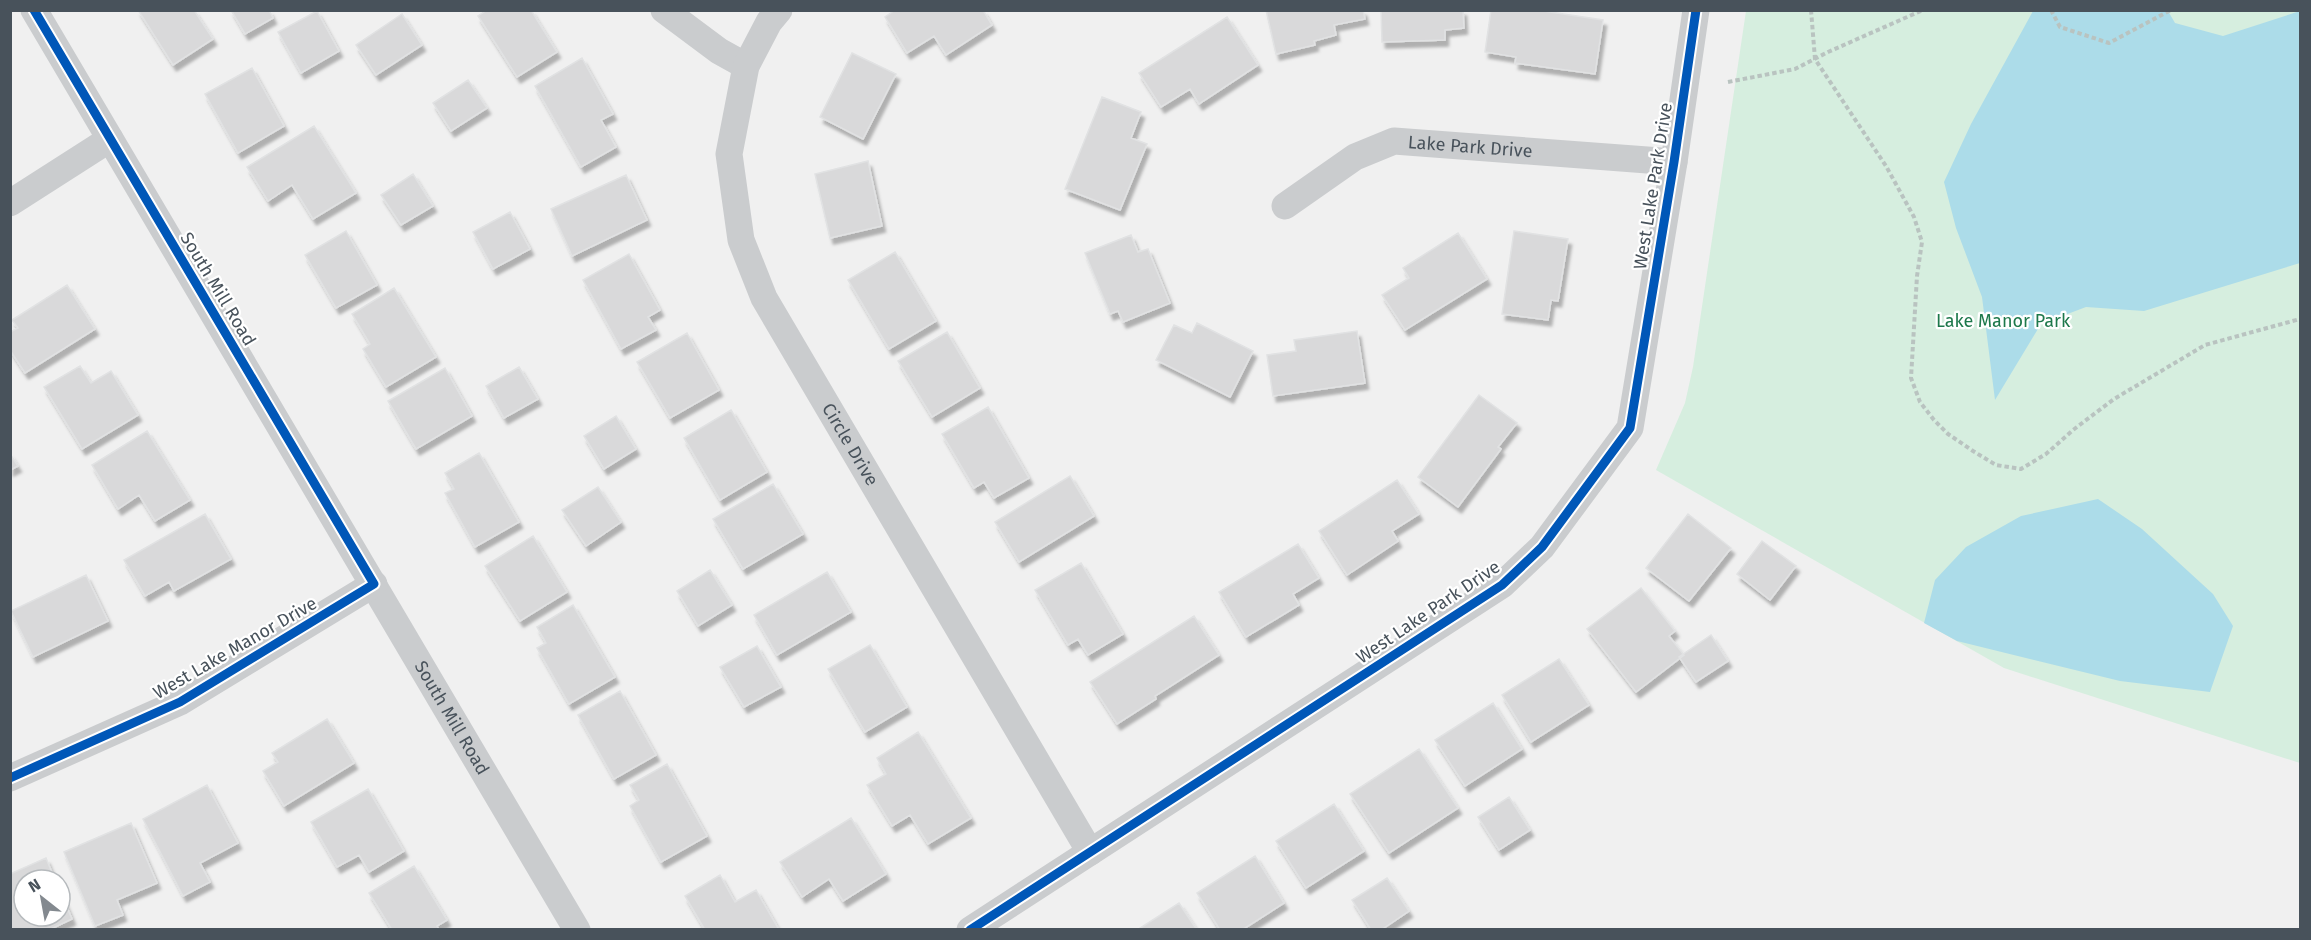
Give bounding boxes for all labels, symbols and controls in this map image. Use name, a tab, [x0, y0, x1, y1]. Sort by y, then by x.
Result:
street label: West Lake Park Drive	[1629, 101, 1677, 271]
street label: Lake Park Drive	[1407, 131, 1533, 162]
street label: South Mill Road	[175, 228, 261, 350]
park label: Lake Manor Park	[1936, 310, 2071, 332]
street label: Circle Drive	[817, 399, 883, 490]
street label: West Lake Park Drive	[1352, 556, 1504, 668]
street label: West Lake Manor Drive	[149, 592, 321, 704]
street label: South Mill Road	[410, 657, 494, 779]
north arrow	[12, 868, 72, 928]
text: N	[25, 875, 44, 896]

